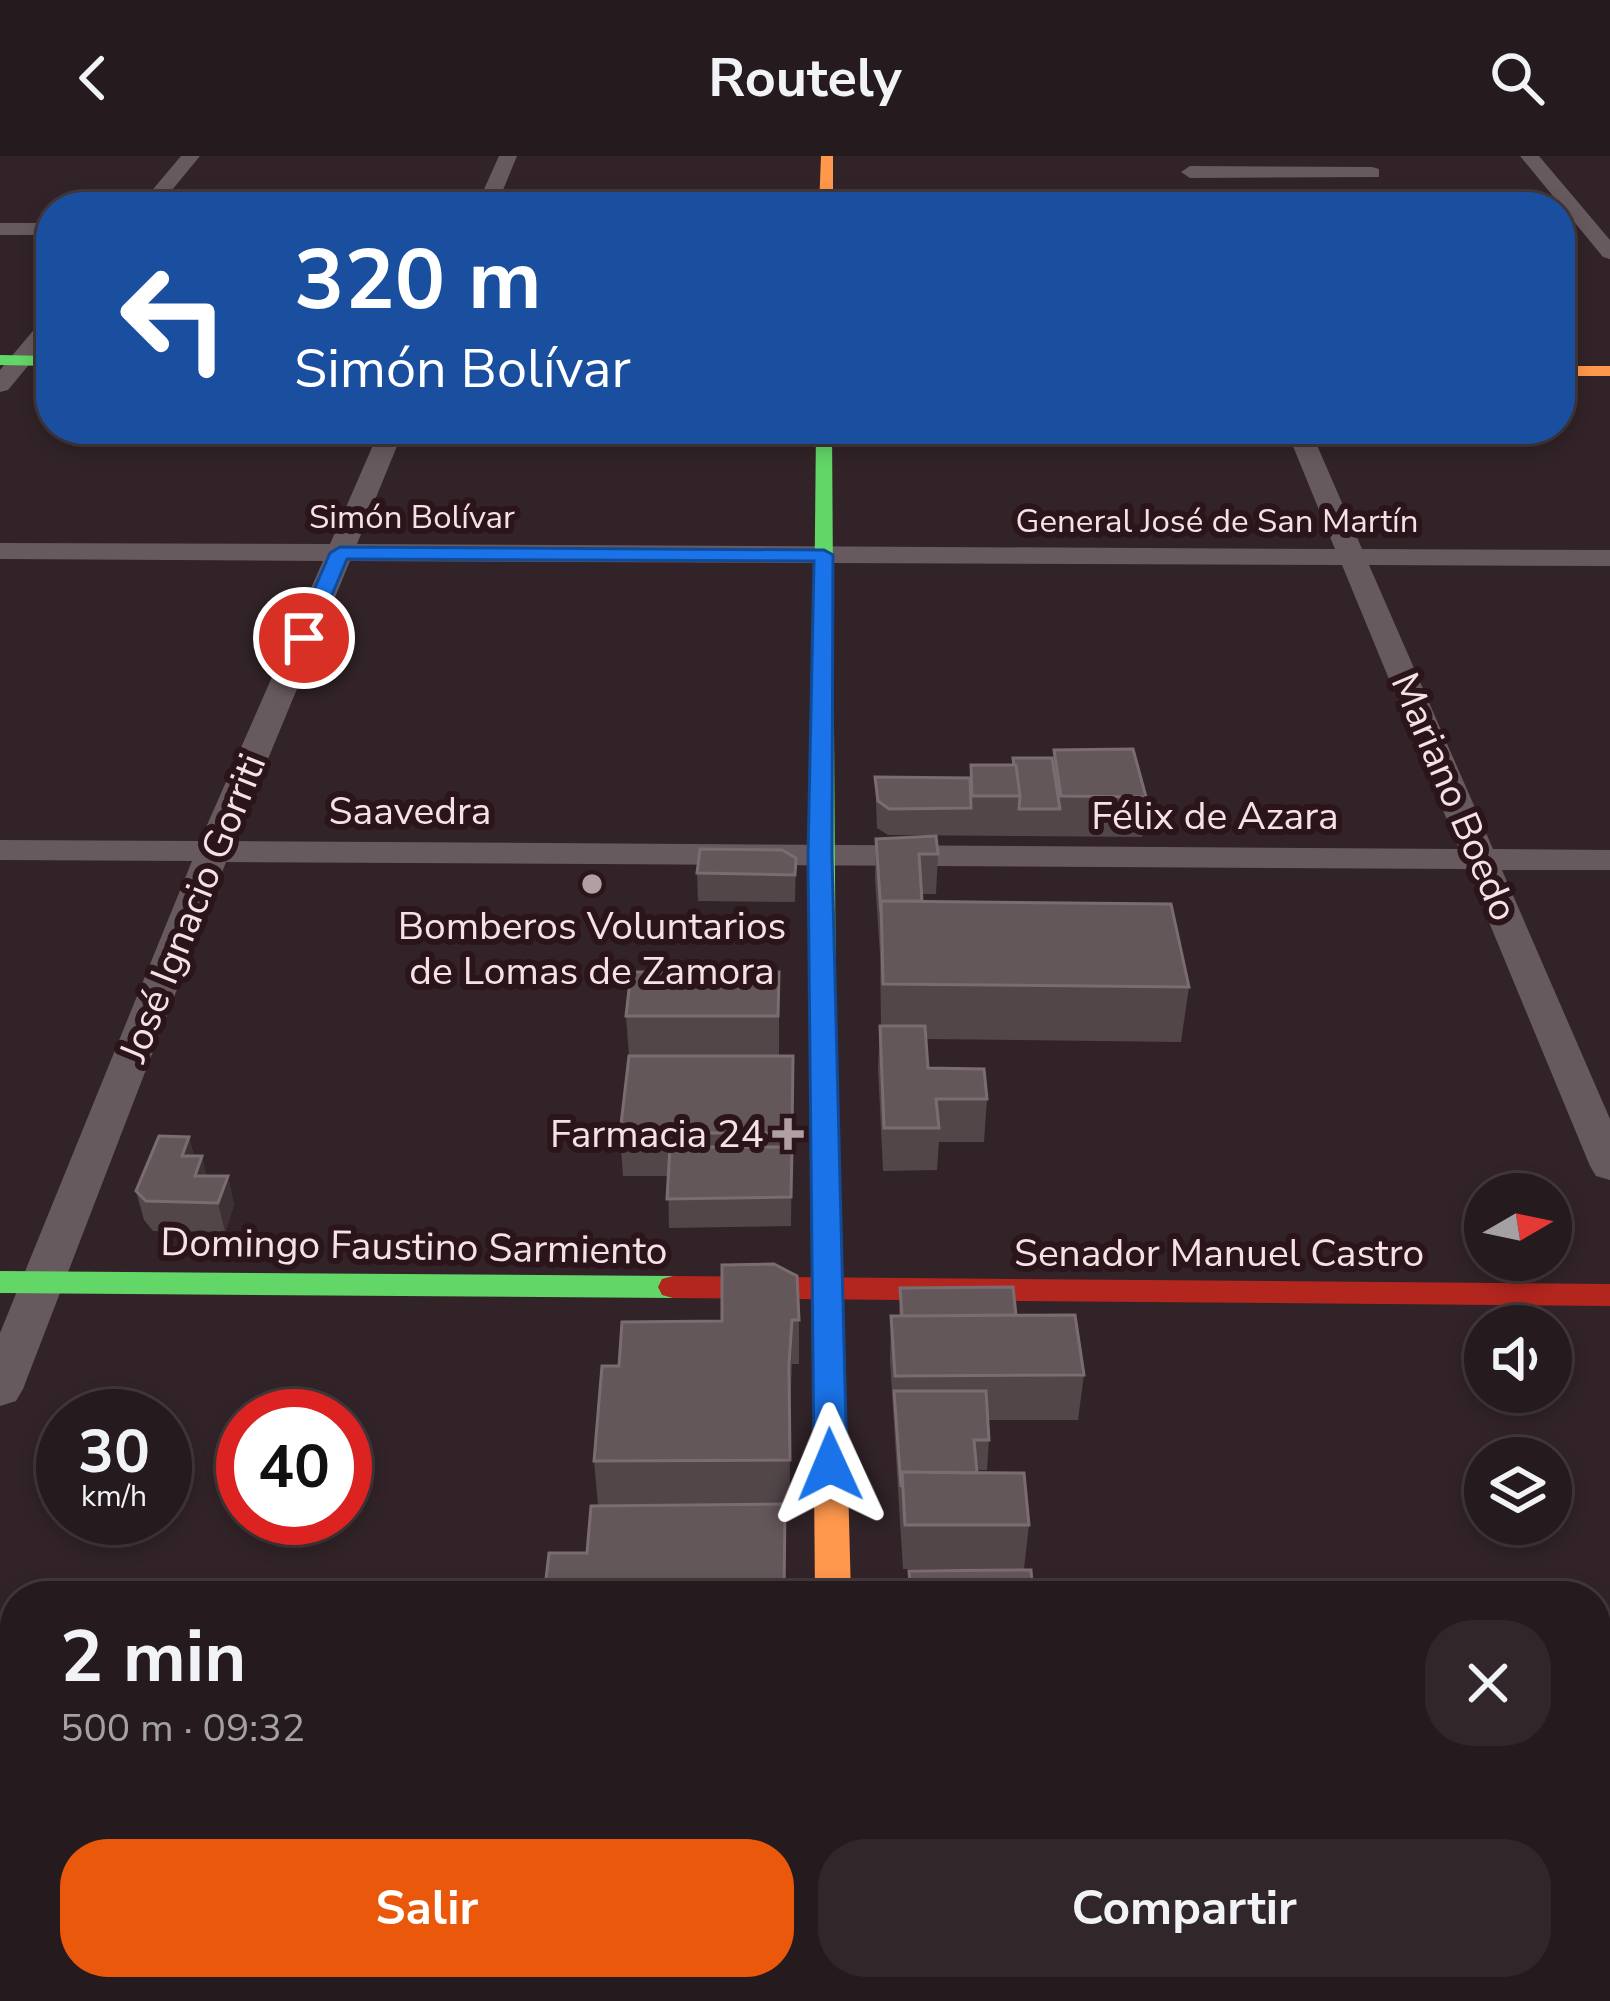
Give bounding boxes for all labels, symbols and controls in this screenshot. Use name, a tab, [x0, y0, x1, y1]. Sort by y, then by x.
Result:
text: Routely	[708, 41, 902, 115]
icon: back	[60, 45, 126, 111]
icon: search	[1484, 45, 1550, 111]
text: 320 m	[294, 223, 542, 338]
icon: left	[96, 240, 252, 396]
text: Simón Bolívar	[294, 332, 631, 406]
street label: Simón Bolívar	[309, 495, 515, 540]
street label: General José de San Martín	[1016, 499, 1418, 544]
pin	[253, 587, 355, 689]
icon: arrive	[271, 605, 337, 671]
street label: Mariano Boedo	[1378, 665, 1530, 929]
street label: José Ignacio Gorriti	[107, 746, 279, 1071]
street label: Saavedra	[329, 785, 491, 838]
street label: Félix de Azara	[1091, 790, 1339, 843]
marker: Bomberos Voluntarios de Lomas de Zamora	[579, 871, 605, 897]
place label: Bomberos Voluntarios de Lomas de Zamora	[398, 900, 786, 998]
place label: Farmacia 24	[550, 1108, 764, 1161]
marker: Farmacia 24	[775, 1121, 801, 1147]
north arrow	[1464, 1173, 1572, 1281]
map controls	[1464, 1173, 1572, 1545]
street label: Domingo Faustino Sarmiento	[160, 1216, 668, 1278]
street label: Senador Manuel Castro	[1014, 1227, 1424, 1280]
button: sound	[1464, 1305, 1572, 1413]
speed limit sign: 40	[216, 1389, 372, 1545]
position arrow	[767, 1402, 893, 1528]
text: 30	[78, 1411, 150, 1493]
button: layers	[1464, 1437, 1572, 1545]
text: km/h	[81, 1476, 147, 1517]
text: 2 min	[60, 1608, 246, 1706]
button: close	[1425, 1620, 1551, 1746]
text: 500 m · 09:32	[60, 1702, 305, 1755]
button: Salir	[60, 1839, 794, 1977]
button: Compartir	[818, 1839, 1551, 1977]

